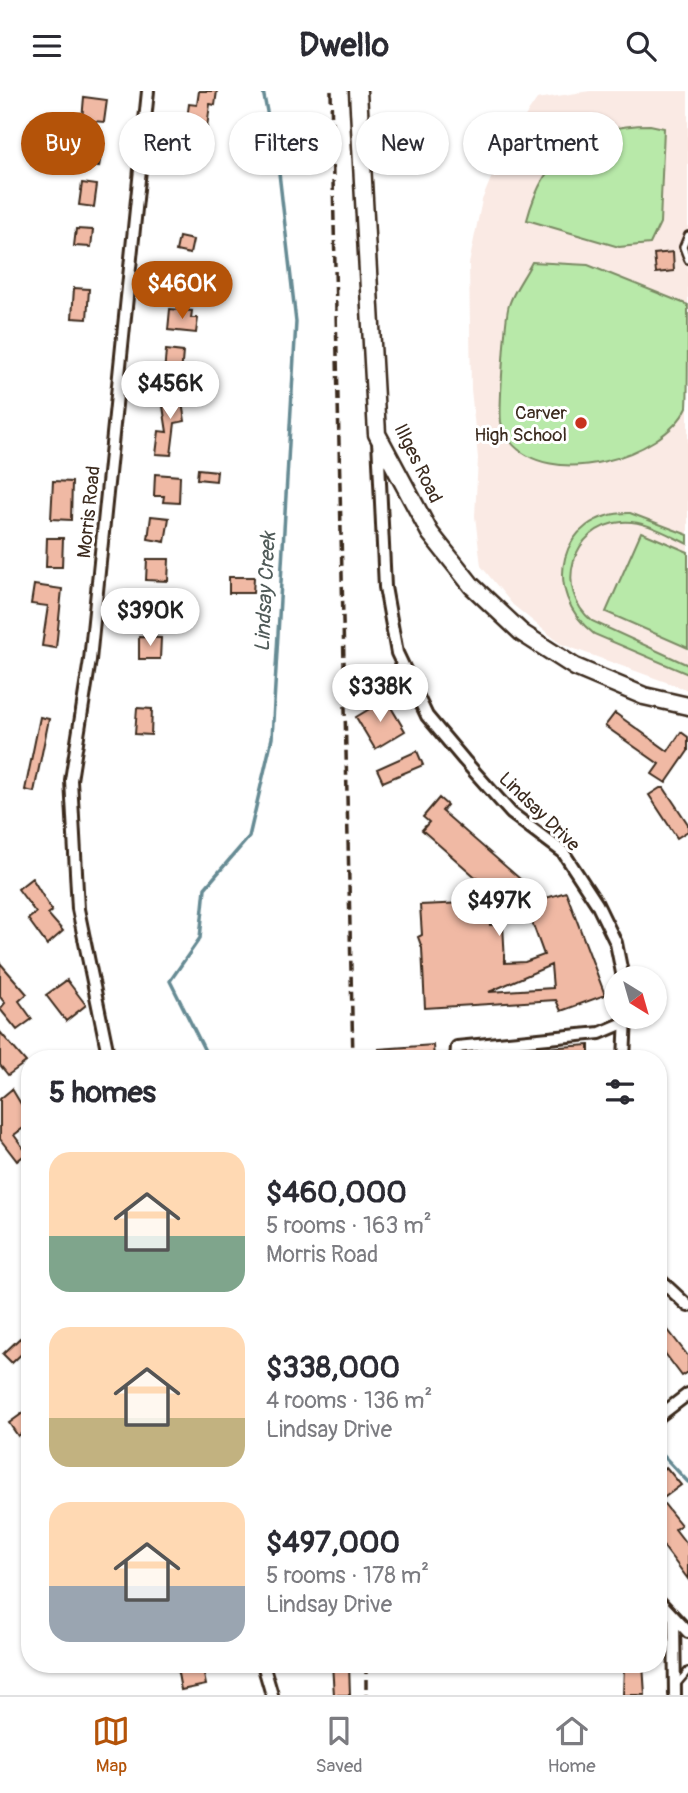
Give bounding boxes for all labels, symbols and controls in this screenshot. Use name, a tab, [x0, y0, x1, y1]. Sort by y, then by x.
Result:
text: Dwello	[299, 26, 389, 66]
icon: menu	[28, 27, 66, 65]
icon: search	[622, 27, 660, 65]
chip: Buy	[21, 112, 105, 175]
chip: Rent	[119, 112, 215, 175]
chip: Filters	[229, 112, 342, 175]
chip: New	[356, 112, 449, 175]
chip: Apartment	[463, 112, 623, 175]
pin: $460K	[133, 261, 231, 321]
text: $460K	[148, 269, 216, 298]
pin: $456K	[121, 361, 219, 421]
text: $456K	[137, 369, 203, 398]
place label: Carver High School	[474, 401, 567, 447]
marker: Carver High School	[573, 415, 589, 431]
street label: Illges Road	[389, 420, 448, 507]
street label: Morris Road	[72, 465, 106, 560]
water label: Lindsay Creek	[249, 529, 282, 653]
pin: $390K	[101, 589, 199, 648]
text: $390K	[117, 596, 183, 625]
pin: $338K	[331, 665, 429, 724]
text: $338K	[348, 672, 412, 701]
street label: Lindsay Drive	[494, 767, 586, 857]
pin: $497K	[450, 879, 548, 938]
text: $497K	[467, 886, 531, 915]
north arrow	[604, 966, 667, 1029]
map controls	[604, 966, 667, 1029]
icon: filters	[601, 1073, 639, 1111]
text: 5 homes	[49, 1074, 156, 1111]
text: $460,000	[266, 1174, 407, 1211]
icon: home	[105, 1180, 189, 1264]
text: 5 rooms · 163 m²	[266, 1211, 432, 1240]
text: Morris Road	[266, 1240, 378, 1269]
text: $338,000	[266, 1349, 400, 1386]
icon: home	[105, 1355, 189, 1439]
text: 4 rooms · 136 m²	[266, 1386, 432, 1415]
text: Lindsay Drive	[266, 1415, 392, 1444]
text: $497,000	[266, 1524, 400, 1561]
icon: home	[105, 1530, 189, 1614]
text: 5 rooms · 178 m²	[266, 1561, 429, 1590]
text: Lindsay Drive	[266, 1590, 392, 1619]
tab: Map	[92, 1712, 130, 1778]
tab: Saved	[315, 1712, 363, 1778]
tab: Home	[548, 1712, 596, 1778]

